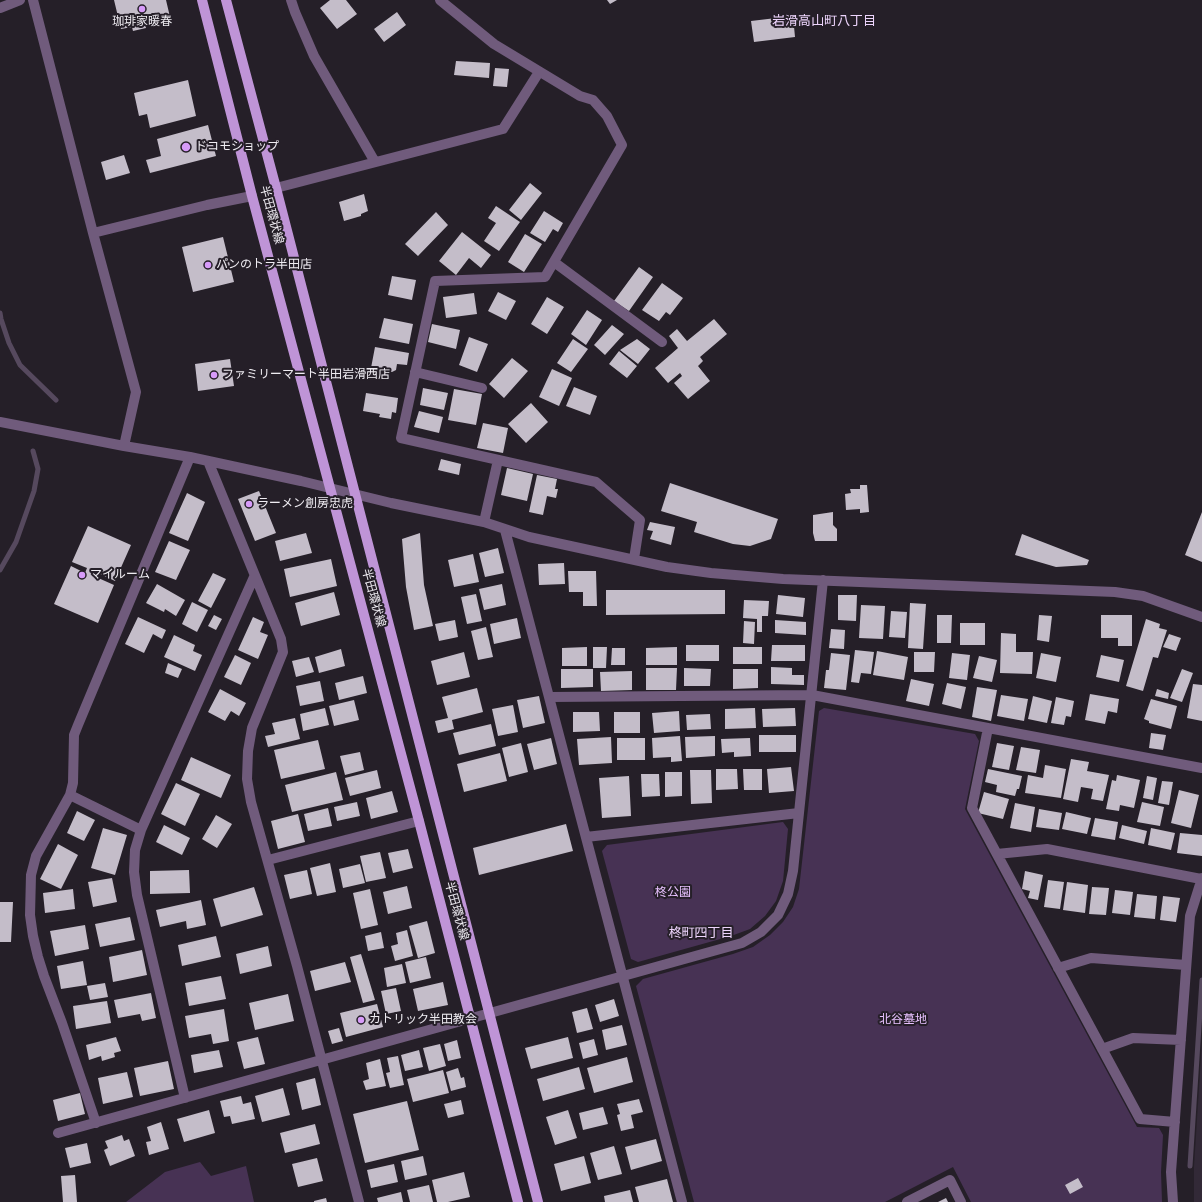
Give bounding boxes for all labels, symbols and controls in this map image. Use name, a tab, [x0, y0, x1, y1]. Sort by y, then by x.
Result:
marker: 珈琲家暖春	[137, 4, 147, 14]
district label: 岩滑高山町八丁目	[772, 14, 876, 30]
place label: 珈琲家暖春	[112, 15, 172, 29]
place label: ドコモショップ	[195, 140, 279, 154]
marker: ドコモショップ	[180, 141, 192, 153]
street label: 半田環状線	[256, 184, 286, 246]
place label: パンのトラ半田店	[216, 258, 312, 272]
marker: パンのトラ半田店	[203, 260, 213, 270]
place label: ファミリーマート半田岩滑西店	[222, 368, 390, 382]
marker: ファミリーマート半田岩滑西店	[209, 370, 219, 380]
place label: ラーメン創房忠虎	[257, 497, 353, 511]
marker: ラーメン創房忠虎	[244, 499, 254, 509]
street label: 半田環状線	[358, 567, 388, 629]
place label: マイルーム	[90, 568, 150, 582]
marker: マイルーム	[77, 570, 87, 580]
street label: 半田環状線	[441, 880, 471, 942]
park label: 柊公園	[655, 886, 691, 900]
district label: 柊町四丁目	[669, 926, 733, 942]
place label: カトリック半田教会	[369, 1013, 477, 1027]
park label: 北谷墓地	[879, 1013, 927, 1027]
marker: カトリック半田教会	[356, 1015, 366, 1025]

